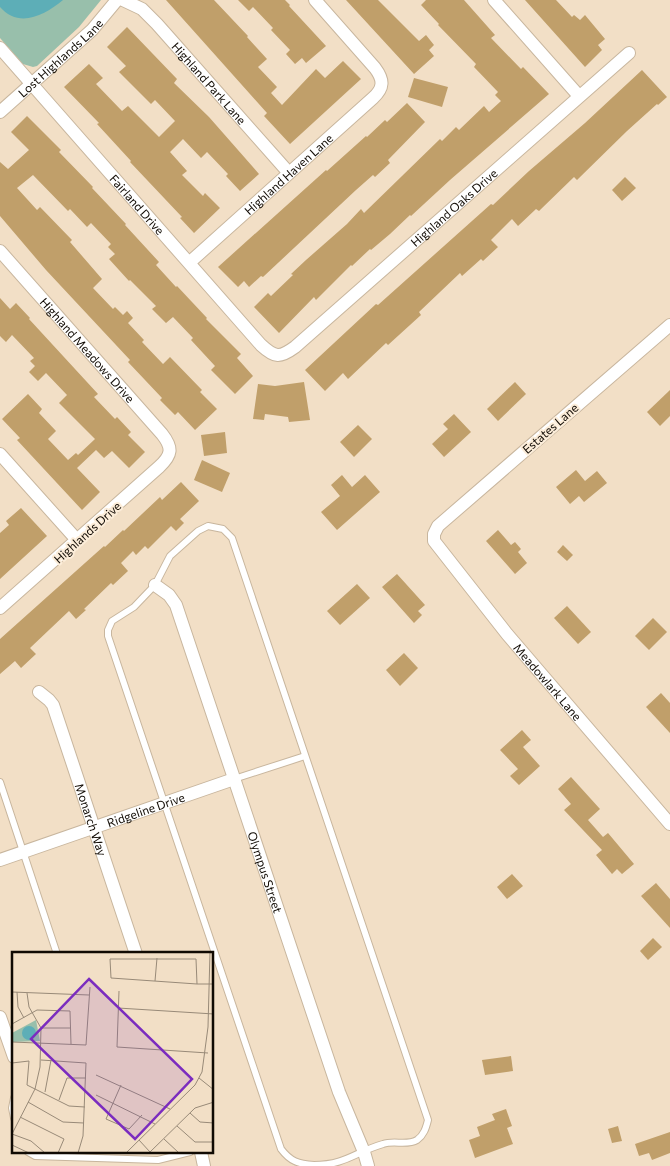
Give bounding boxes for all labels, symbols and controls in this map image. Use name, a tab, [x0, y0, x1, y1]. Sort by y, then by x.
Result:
street label: Lost Highlands Lane	[15, 16, 105, 100]
street label: Highland Park Lane	[169, 39, 249, 127]
street label: Highland Haven Lane	[241, 131, 335, 217]
street label: Highland Oaks Drive	[408, 166, 500, 249]
street label: Fairland Drive	[107, 171, 167, 237]
street label: Highland Meadows Drive	[37, 295, 138, 405]
street label: Estates Lane	[519, 400, 581, 456]
street label: Highlands Drive	[51, 498, 123, 566]
street label: Meadowlark Lane	[511, 640, 585, 723]
street label: Monarch Way	[73, 782, 110, 858]
street label: Ridgeline Drive	[105, 790, 186, 830]
street label: Olympus Street	[245, 829, 286, 915]
inset map	[12, 952, 214, 1154]

